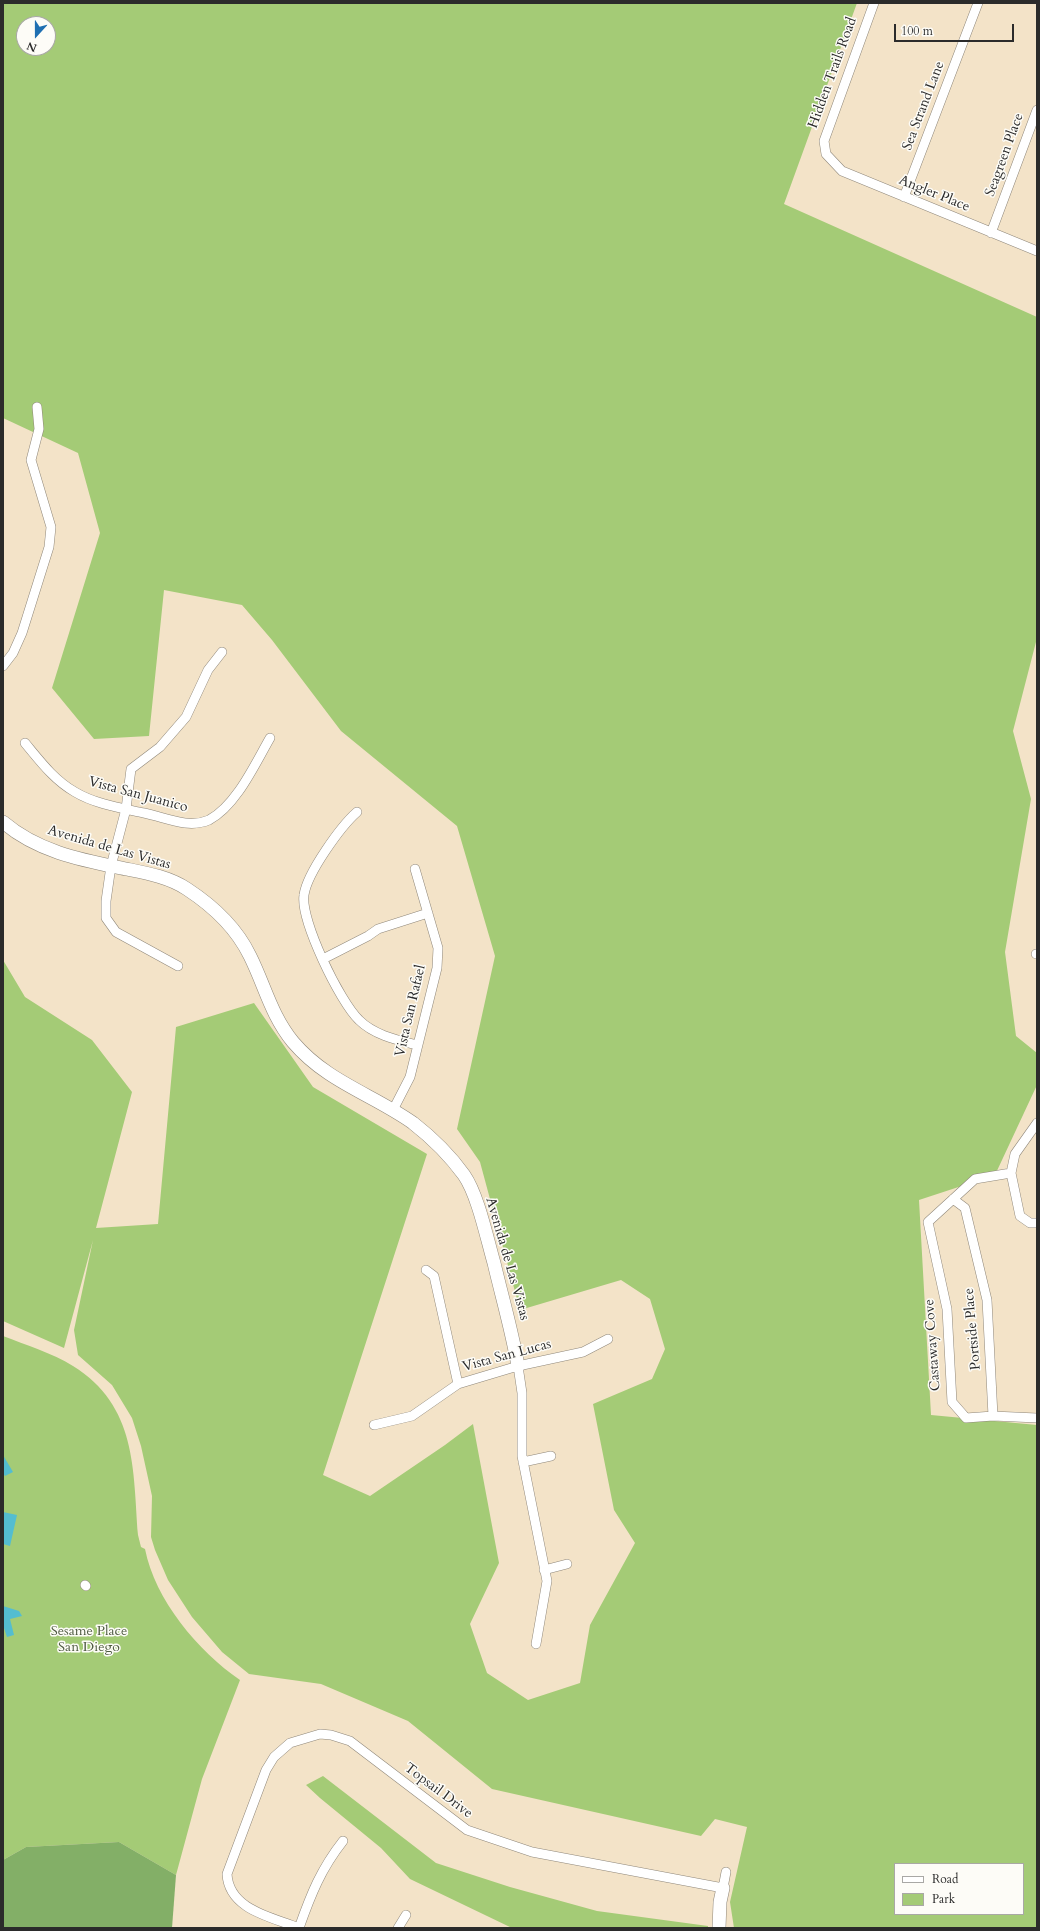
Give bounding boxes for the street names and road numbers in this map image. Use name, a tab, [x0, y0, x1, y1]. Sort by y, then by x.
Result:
street label: Hidden Trails Road	[805, 15, 861, 131]
street label: Sea Strand Lane	[899, 59, 949, 153]
street label: Seagreen Place	[982, 111, 1028, 199]
street label: Angler Place	[896, 172, 972, 216]
street label: Vista San Juanico	[86, 774, 190, 816]
street label: Avenida de Las Vistas	[46, 822, 172, 874]
street label: Vista San Rafael	[392, 963, 430, 1059]
street label: Avenida de Las Vistas	[481, 1196, 533, 1322]
street label: Portside Place	[961, 1287, 985, 1371]
street label: Castaway Cove	[921, 1298, 945, 1392]
street label: Vista San Lucas	[461, 1336, 553, 1376]
street label: Topsail Drive	[401, 1760, 475, 1822]

